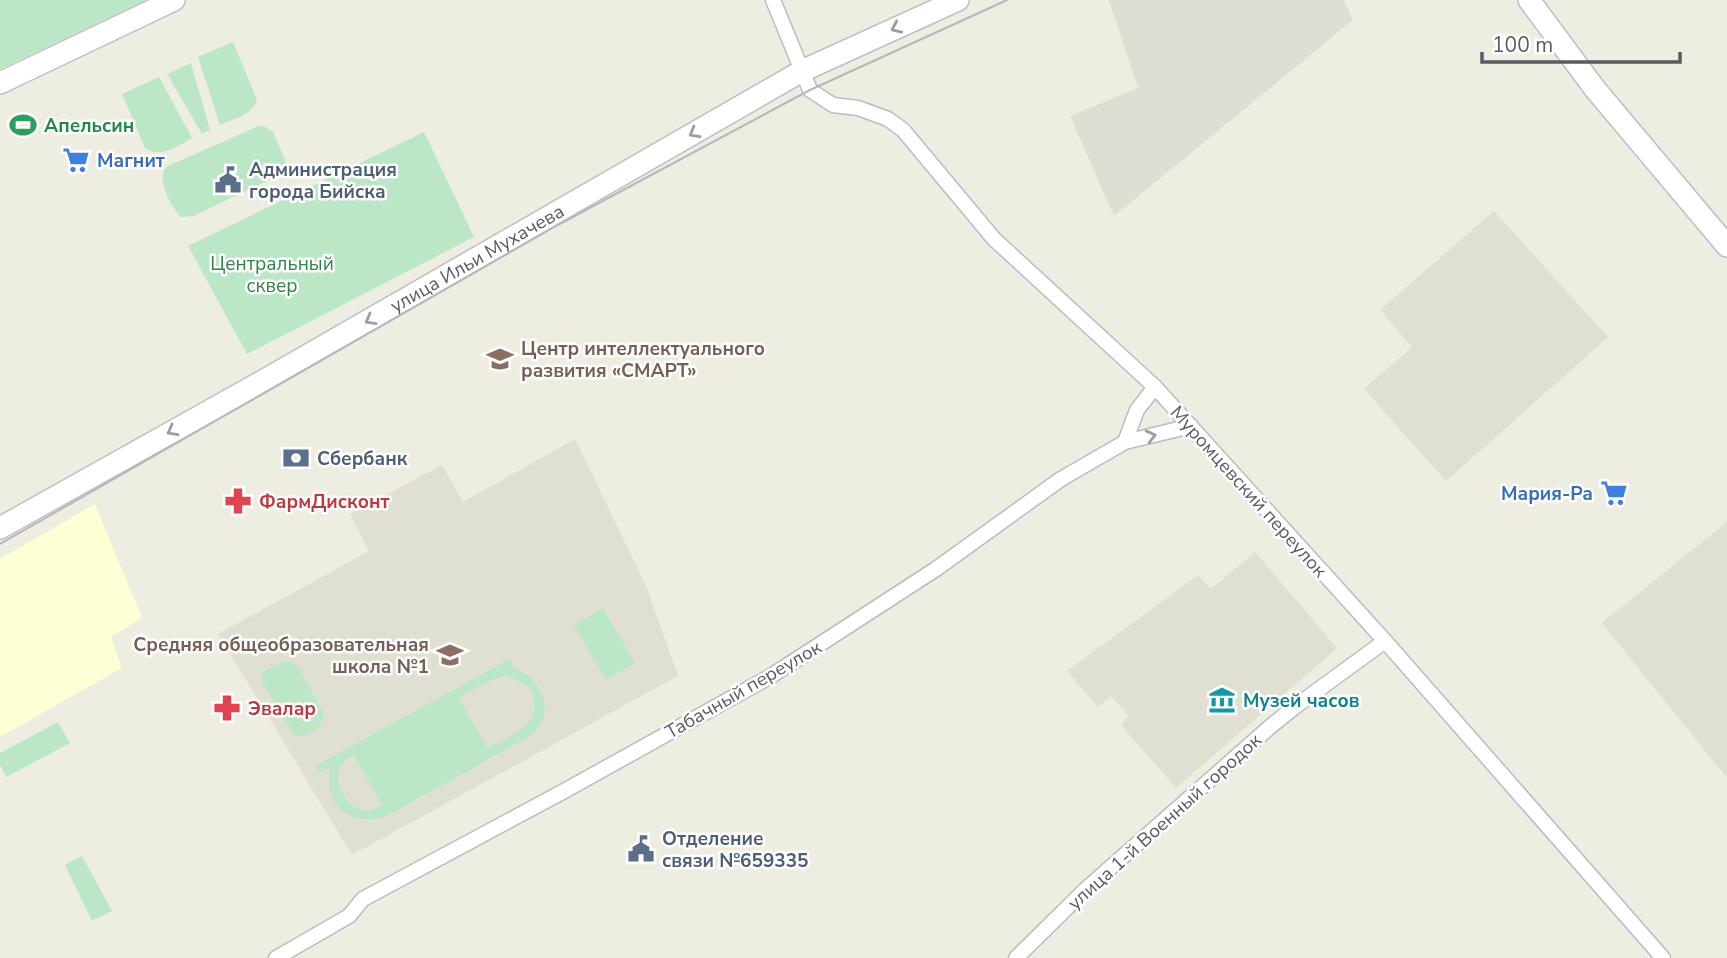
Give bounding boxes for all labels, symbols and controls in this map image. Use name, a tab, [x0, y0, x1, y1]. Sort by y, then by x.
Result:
one-way arrow	[891, 20, 903, 34]
scale bar	[1482, 21, 1680, 65]
text: 100 m	[1492, 31, 1553, 59]
sports icon: Апельсин	[8, 110, 38, 140]
place label: Апельсин	[44, 113, 134, 139]
one-way arrow	[689, 125, 702, 138]
supermarket icon: Магнит	[61, 145, 91, 175]
place label: Магнит	[97, 148, 165, 174]
place label: Администрация города Бийска	[249, 157, 397, 205]
public building icon: Администрация города Бийска	[213, 165, 243, 195]
street label: улица Ильи Мухачева	[385, 198, 569, 319]
park label: Центральный сквер	[210, 251, 334, 299]
one-way arrow	[364, 311, 377, 324]
place label: Центр интеллектуального развития «СМАРТ»	[521, 336, 765, 384]
school or university icon: Центр интеллектуального развития «СМАРТ»	[485, 344, 515, 374]
street label: Муромцевский переулок	[1164, 400, 1332, 583]
one-way arrow	[166, 423, 179, 437]
one-way arrow	[1145, 430, 1157, 444]
bank icon: Сбербанк	[281, 443, 311, 473]
place label: Сбербанк	[317, 446, 408, 472]
supermarket icon: Мария-Ра	[1599, 478, 1629, 508]
place label: Мария-Ра	[1501, 481, 1593, 507]
pharmacy icon: ФармДисконт	[223, 486, 253, 516]
place label: ФармДисконт	[259, 489, 389, 515]
place label: Средняя общеобразовательная школа №1	[133, 632, 429, 680]
street label: Табачный переулок	[661, 634, 826, 745]
school or university icon: Средняя общеобразовательная школа №1	[435, 640, 465, 670]
museum icon: Музей часов	[1207, 685, 1237, 715]
place label: Музей часов	[1243, 688, 1360, 714]
pharmacy icon: Эвалар	[212, 693, 242, 723]
place label: Эвалар	[248, 696, 316, 722]
street label: улица 1-й Военный городок	[1062, 728, 1267, 916]
place label: Отделение связи №659335	[662, 826, 809, 874]
public building icon: Отделение связи №659335	[626, 834, 656, 864]

